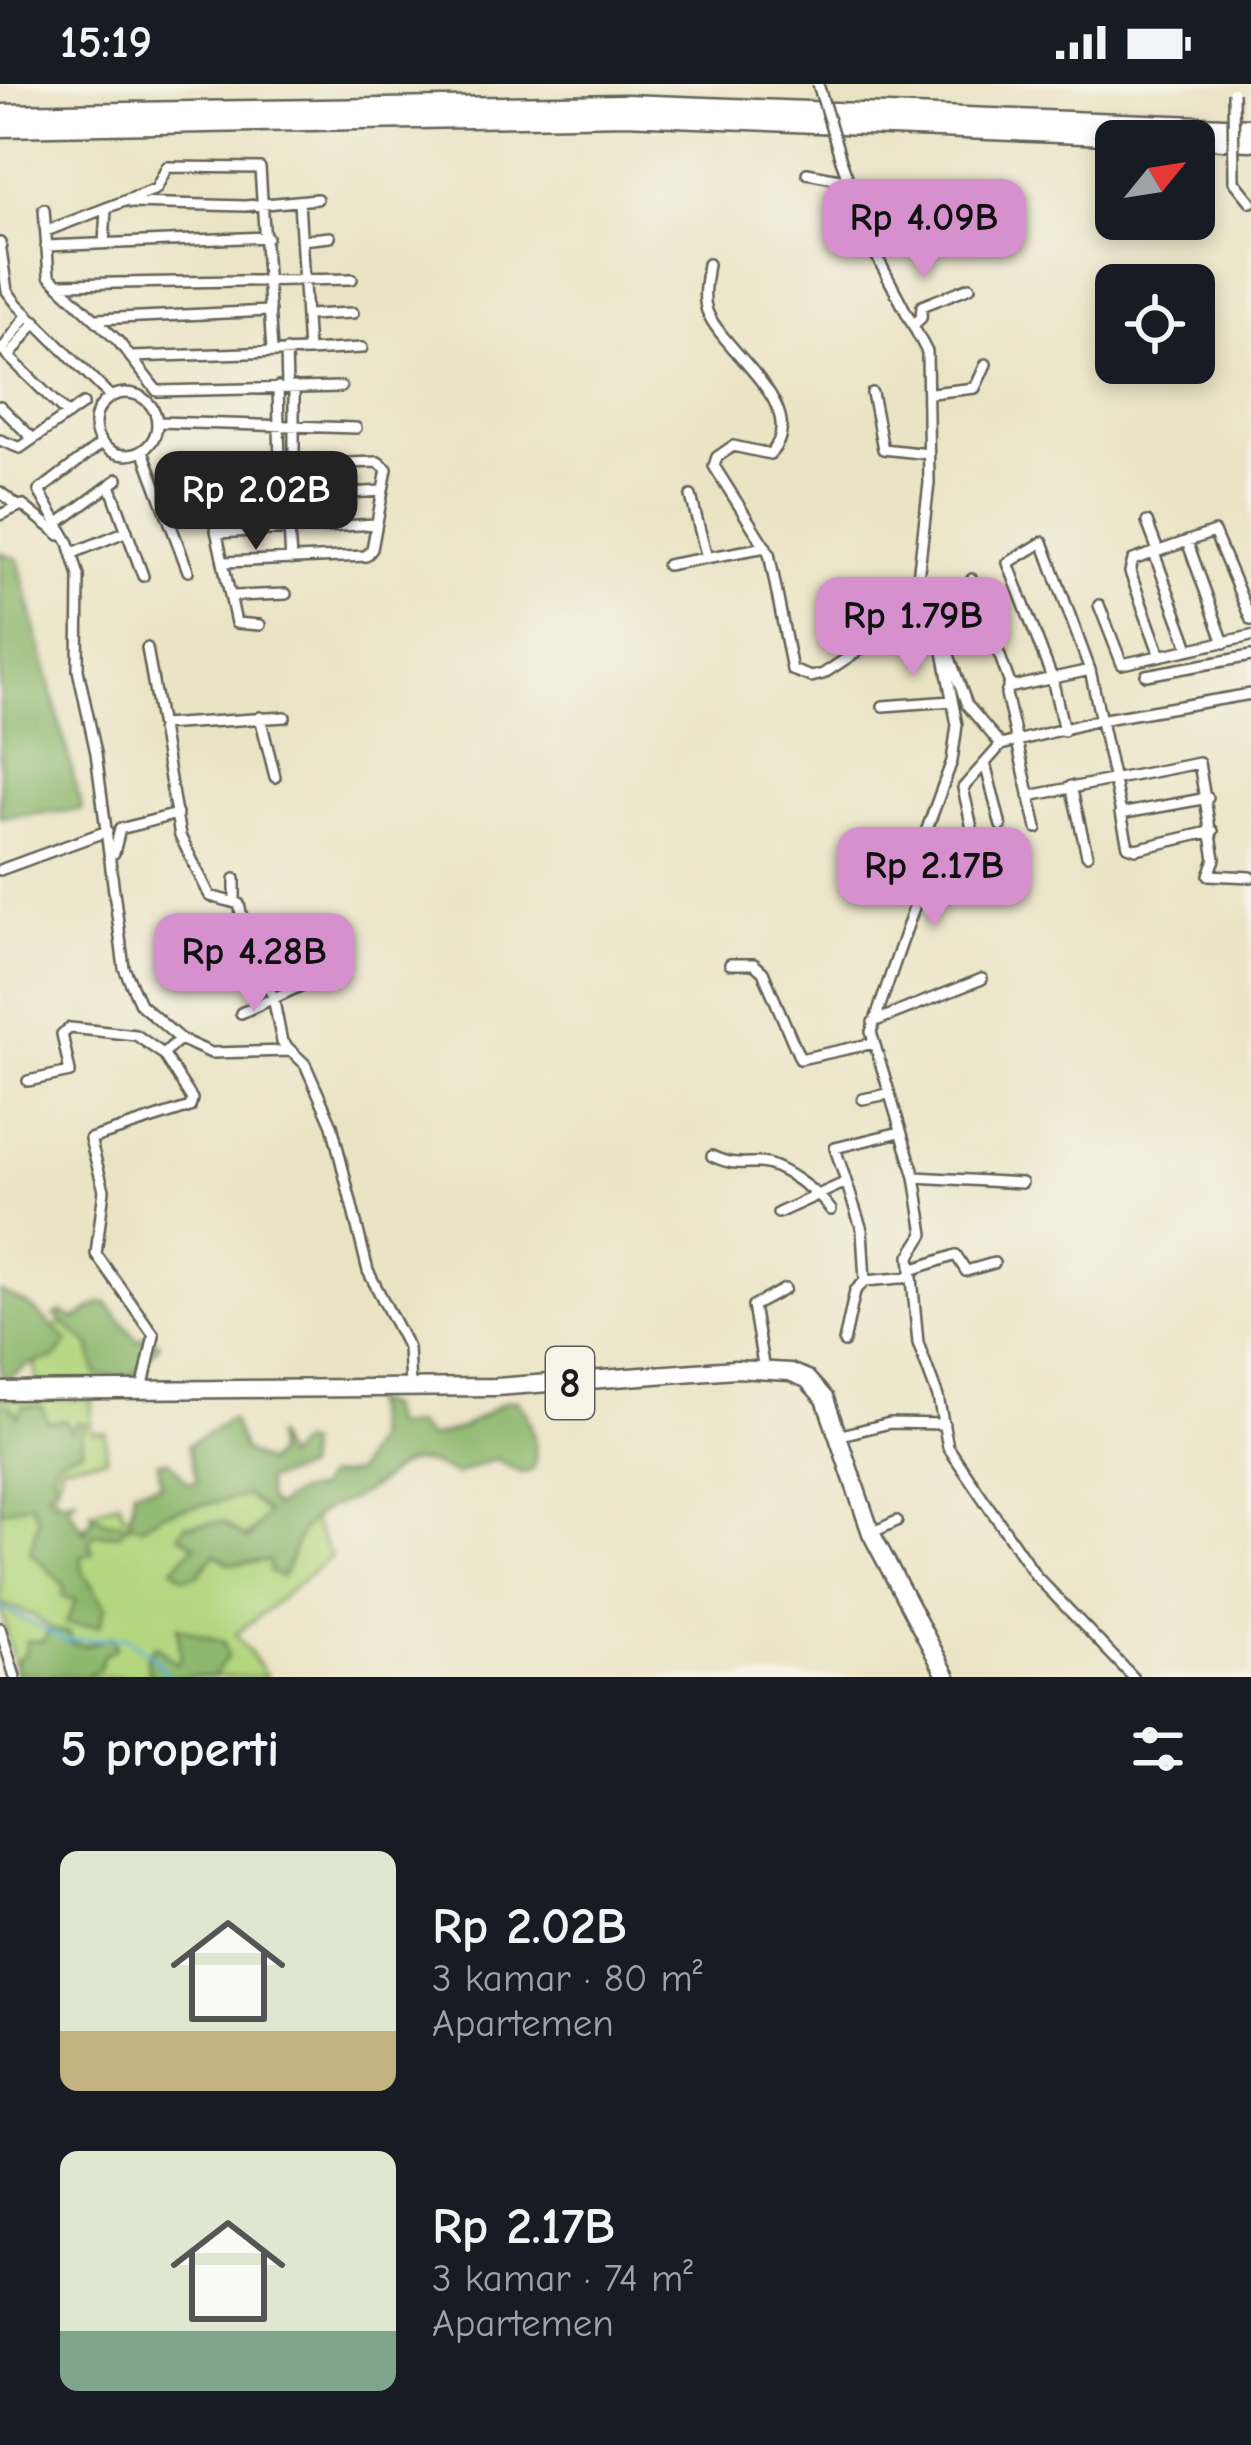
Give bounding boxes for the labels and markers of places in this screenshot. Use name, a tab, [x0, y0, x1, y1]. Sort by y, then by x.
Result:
pin: Rp 4.09B	[800, 179, 1048, 281]
pin: Rp 2.02B	[132, 451, 380, 553]
pin: Rp 1.79B	[789, 577, 1037, 679]
pin: Rp 2.17B	[810, 827, 1058, 929]
pin: Rp 4.28B	[130, 913, 378, 1015]

